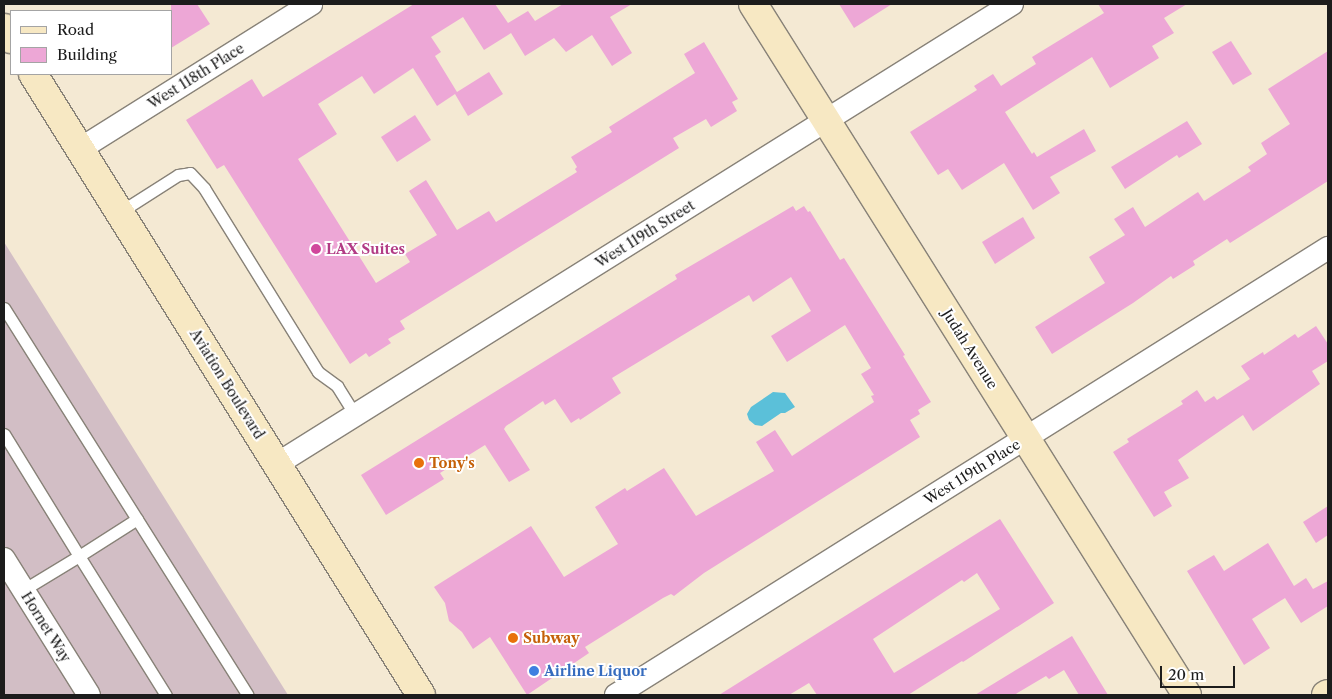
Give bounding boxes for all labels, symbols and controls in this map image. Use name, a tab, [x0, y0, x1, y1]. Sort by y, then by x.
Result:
legend	[10, 10, 172, 75]
text: Road	[57, 20, 94, 39]
street label: West 118th Place	[145, 40, 247, 112]
text: Building	[57, 45, 117, 64]
street label: West 119th Street	[592, 197, 698, 271]
place label: LAX Suites	[326, 241, 405, 257]
marker: LAX Suites	[310, 243, 322, 255]
street label: Judah Avenue	[939, 306, 1001, 392]
street label: Aviation Boulevard	[186, 326, 268, 442]
street label: West 119th Place	[921, 436, 1023, 508]
place label: Tony's	[429, 455, 475, 471]
marker: Tony's	[413, 457, 425, 469]
street label: Hornet Way	[18, 588, 74, 666]
place label: Subway	[523, 630, 580, 646]
marker: Subway	[507, 632, 519, 644]
scale bar	[1162, 656, 1237, 688]
place label: Airline Liquor	[544, 663, 647, 679]
marker: Airline Liquor	[528, 665, 540, 677]
text: 20 m	[1168, 665, 1204, 684]

